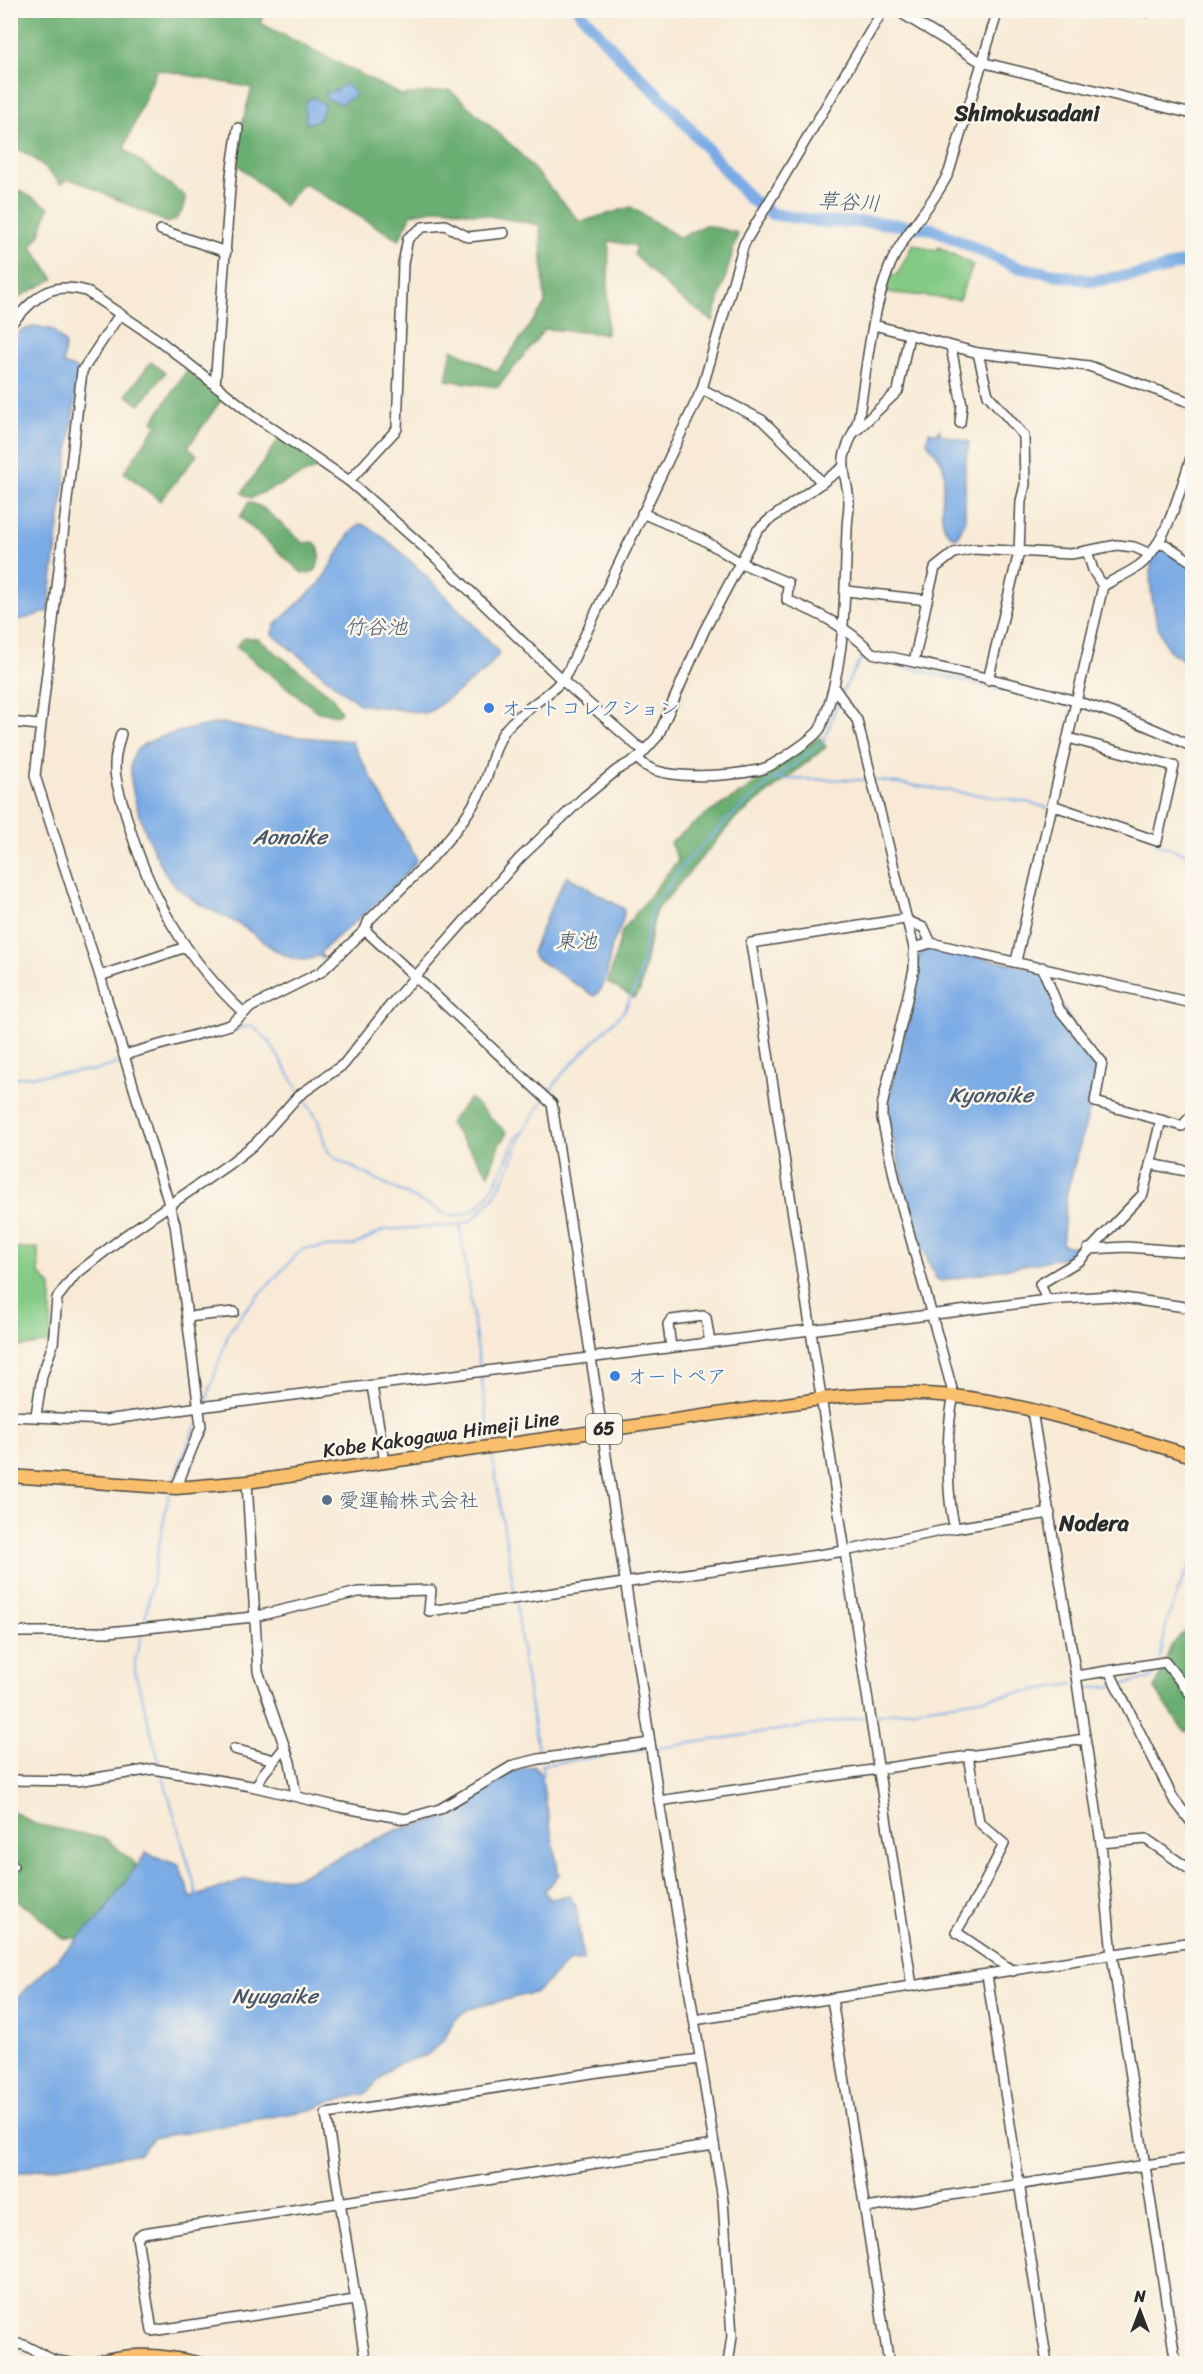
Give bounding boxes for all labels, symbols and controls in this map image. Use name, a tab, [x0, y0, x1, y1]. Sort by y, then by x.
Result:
district label: Shimokusadani	[954, 94, 1100, 133]
water label: 草谷川	[817, 181, 881, 223]
water label: 竹谷池	[345, 608, 408, 646]
place label: オートコレクション	[501, 691, 679, 726]
marker: オートコレクション	[482, 701, 496, 715]
water label: Aonoike	[252, 818, 329, 856]
water label: 東池	[555, 922, 598, 960]
water label: Kyonoike	[949, 1076, 1035, 1114]
place label: オートペア	[627, 1359, 727, 1394]
marker: オートペア	[608, 1369, 622, 1383]
street label: Kobe Kakogawa Himeji Line	[320, 1401, 562, 1468]
road number: 65	[586, 1414, 622, 1444]
place label: 愛運輸株式会社	[339, 1483, 479, 1518]
marker: 愛運輸株式会社	[320, 1493, 334, 1507]
district label: Nodera	[1058, 1504, 1130, 1543]
water label: Nyugaike	[232, 1977, 320, 2015]
north arrow	[1110, 2281, 1170, 2341]
text: N	[1133, 2282, 1146, 2311]

